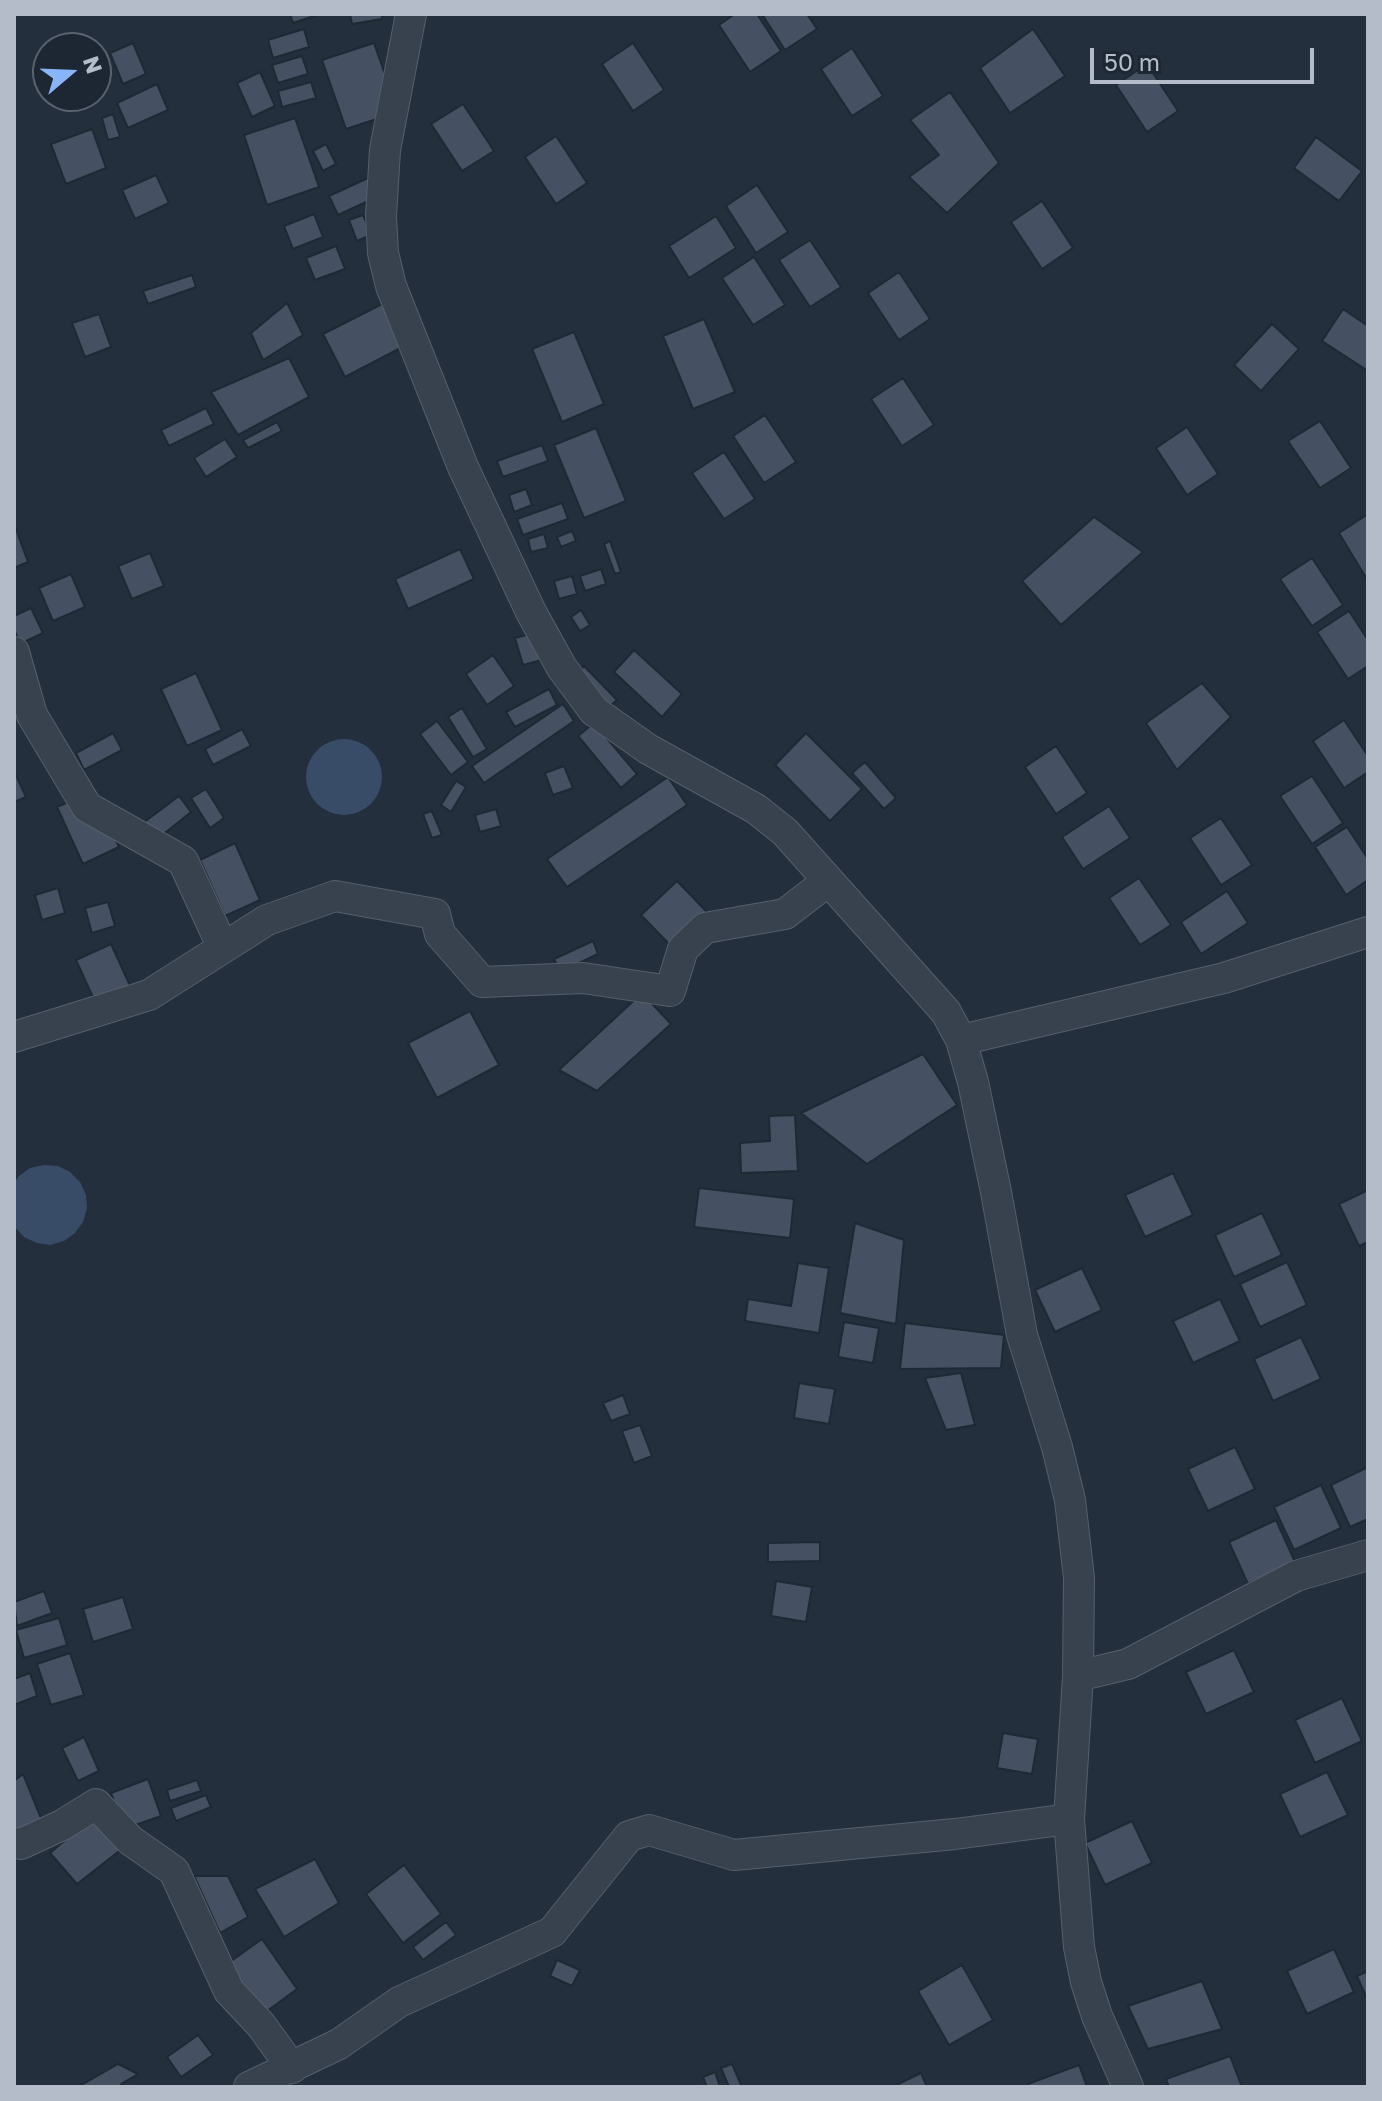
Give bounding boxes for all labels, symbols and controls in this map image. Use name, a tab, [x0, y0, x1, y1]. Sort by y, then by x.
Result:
north arrow	[32, 32, 112, 112]
scale bar	[1094, 32, 1318, 82]
text: 50 m	[1104, 47, 1160, 76]
text: N	[78, 52, 109, 77]

